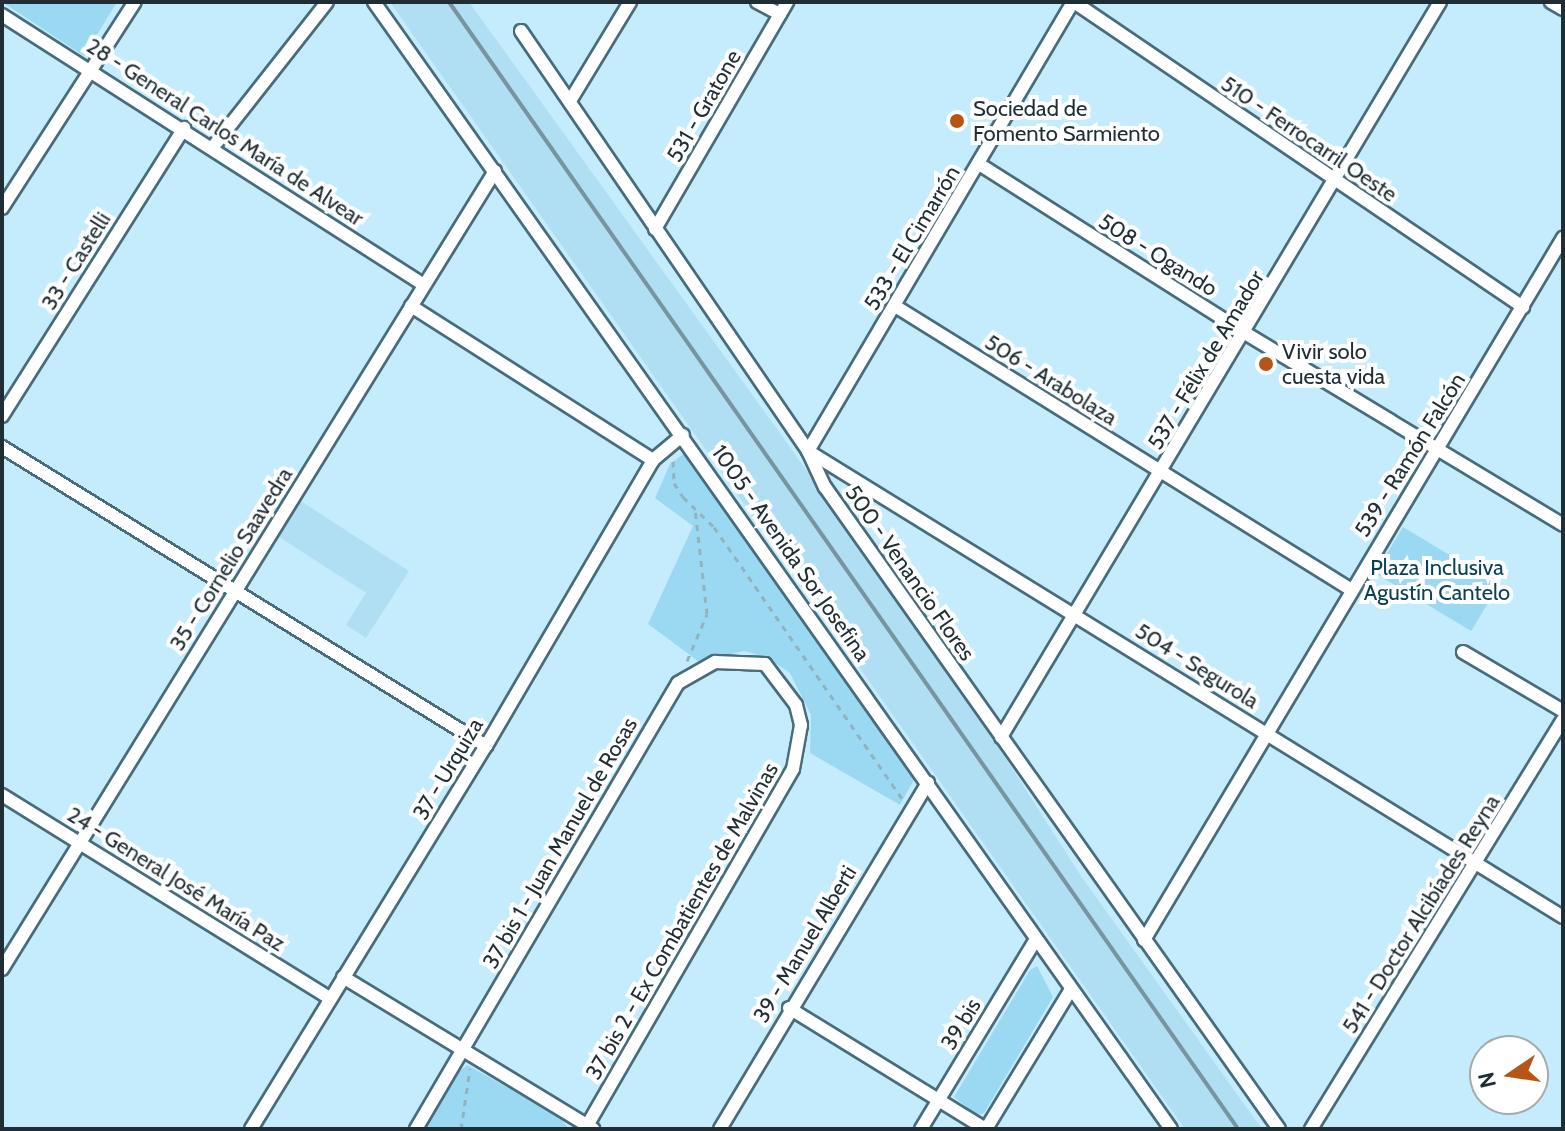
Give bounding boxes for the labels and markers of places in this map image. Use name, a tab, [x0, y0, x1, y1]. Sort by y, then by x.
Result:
place label: Sociedad de Fomento Sarmiento	[973, 95, 1160, 146]
marker: Sociedad de Fomento Sarmiento	[948, 112, 966, 130]
place label: Vivir solo cuesta vida	[1282, 338, 1385, 390]
marker: Vivir solo cuesta vida	[1257, 355, 1275, 373]

